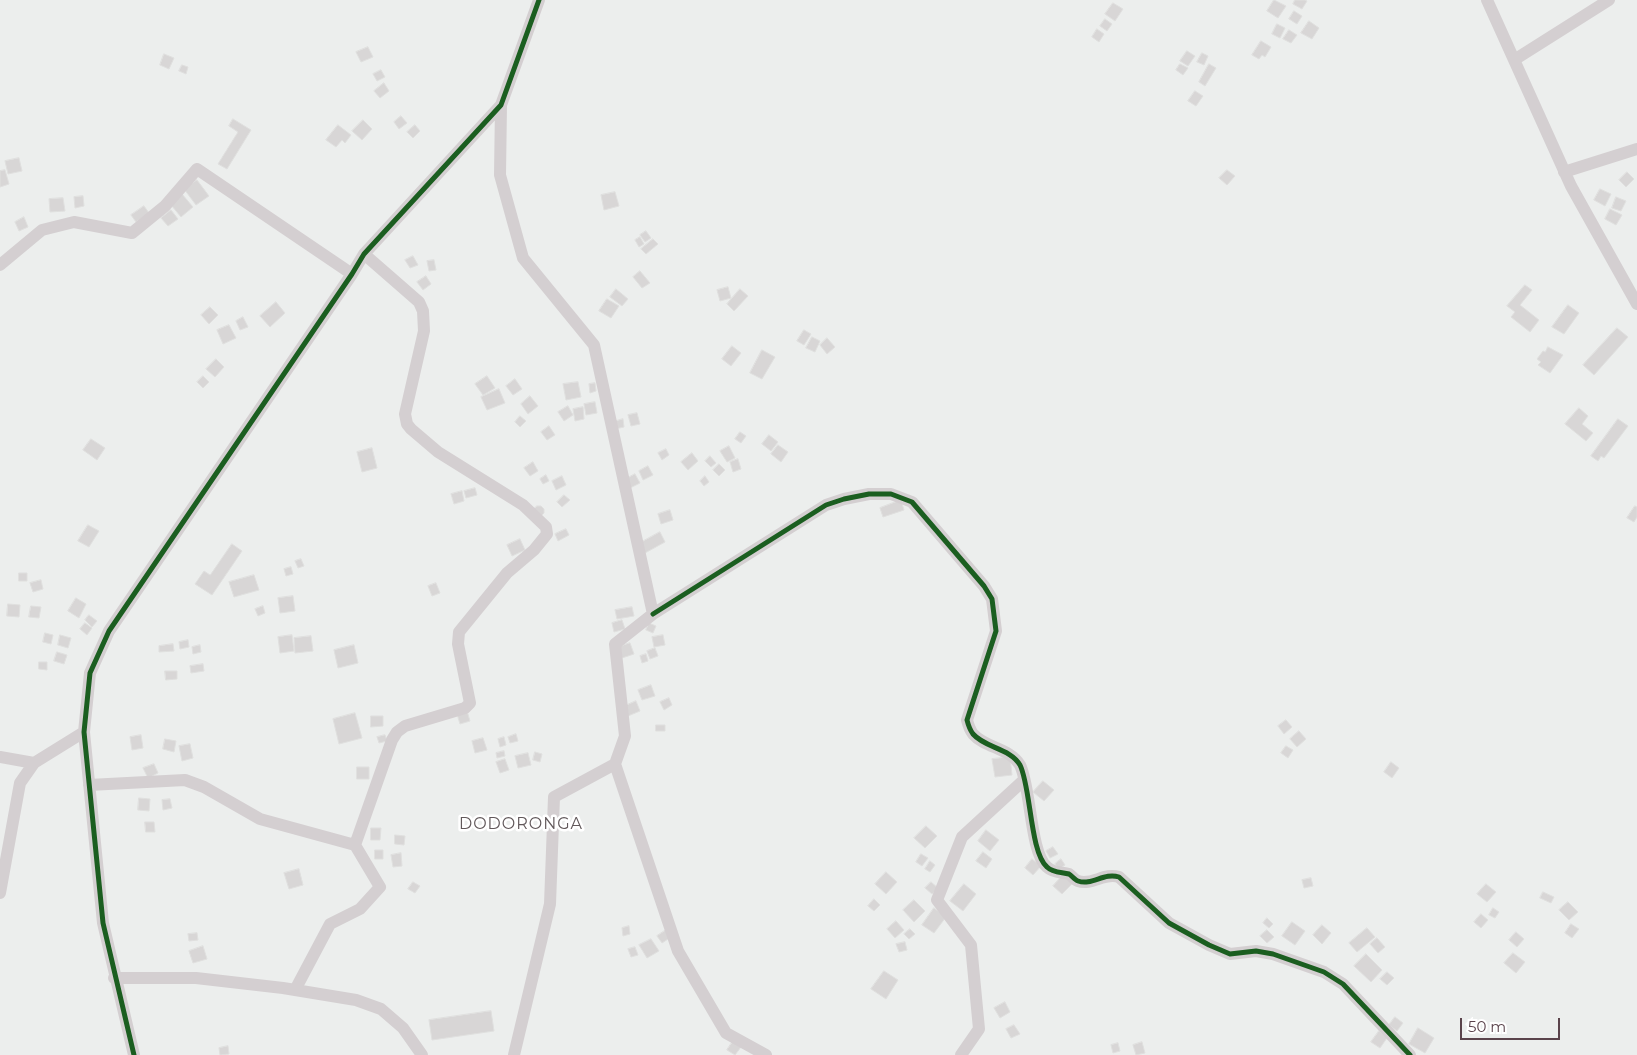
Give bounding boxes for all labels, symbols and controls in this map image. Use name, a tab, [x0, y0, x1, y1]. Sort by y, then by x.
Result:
district label: DODORONGA	[458, 814, 584, 834]
scale bar	[1462, 1008, 1562, 1040]
text: 50 m	[1468, 1017, 1506, 1036]

